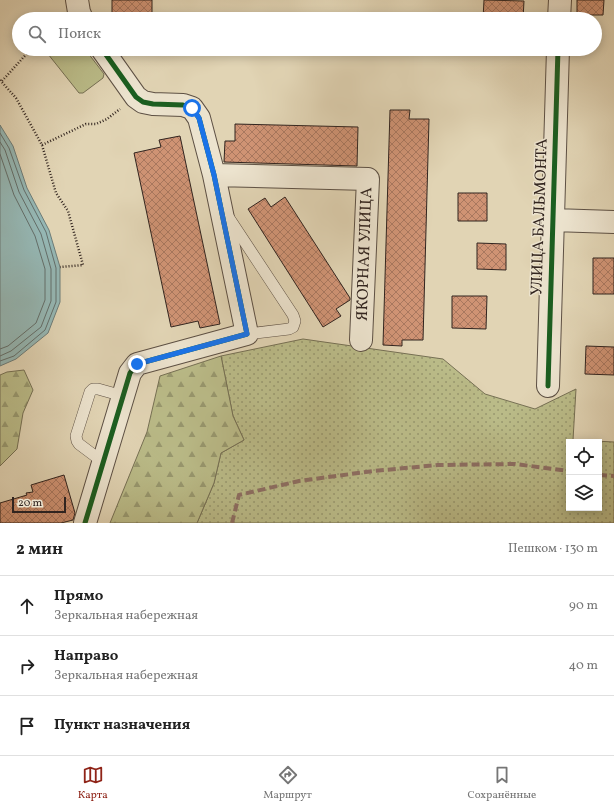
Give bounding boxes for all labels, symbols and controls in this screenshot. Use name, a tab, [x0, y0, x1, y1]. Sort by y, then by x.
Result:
search box	[12, 12, 602, 56]
icon: search	[26, 23, 48, 45]
text: Поиск	[58, 24, 101, 45]
route start	[183, 99, 201, 117]
street label: УЛИЦА БАЛЬМОНТА	[526, 138, 554, 296]
street label: ЯКОРНАЯ УЛИЦА	[352, 187, 378, 321]
route end	[128, 355, 146, 373]
map controls	[566, 439, 602, 511]
button: locate	[566, 439, 602, 475]
button: layers	[566, 475, 602, 511]
scale bar	[12, 495, 66, 514]
text: 20 m	[18, 496, 42, 511]
text: 2 мин	[16, 538, 63, 561]
text: Пешком · 130 m	[508, 540, 598, 558]
text: Прямо	[54, 586, 103, 607]
icon: ahead	[16, 595, 38, 617]
text: 90 m	[569, 597, 598, 615]
text: Зеркальная набережная	[54, 607, 198, 625]
text: Направо	[54, 646, 118, 667]
icon: right	[16, 655, 38, 677]
text: 40 m	[569, 657, 598, 675]
text: Зеркальная набережная	[54, 667, 198, 685]
icon: arrive	[16, 715, 38, 737]
text: Пункт назначения	[54, 715, 190, 736]
tab: Карта	[78, 764, 108, 803]
tab: Маршрут	[263, 764, 312, 803]
tab: Сохранённые	[468, 764, 536, 803]

